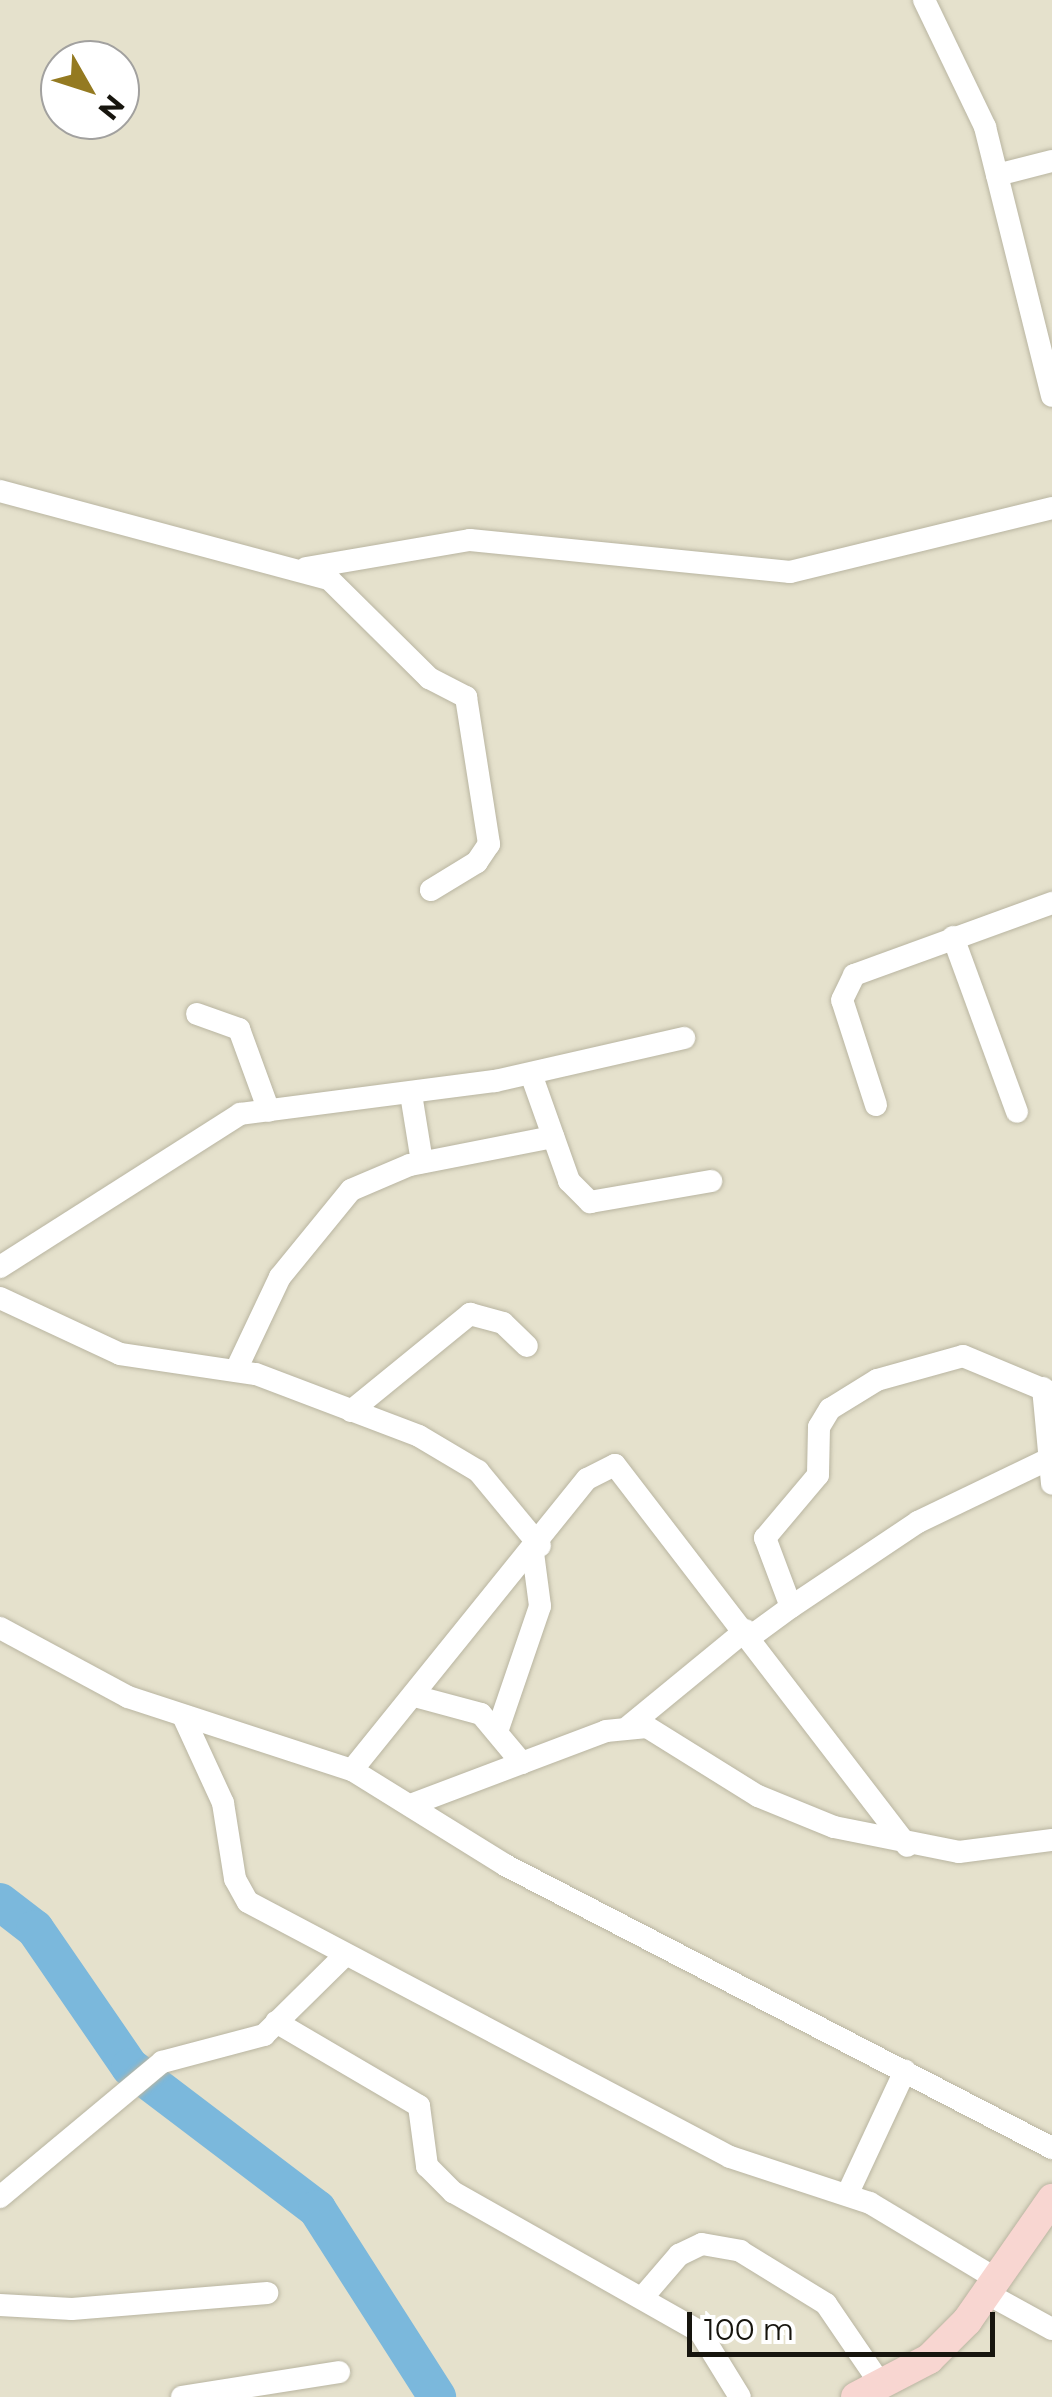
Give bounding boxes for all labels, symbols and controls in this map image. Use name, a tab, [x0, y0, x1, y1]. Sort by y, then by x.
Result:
north arrow	[40, 40, 140, 140]
text: N	[91, 88, 132, 127]
scale bar	[692, 2292, 1000, 2354]
text: 100 m	[704, 2311, 794, 2348]

